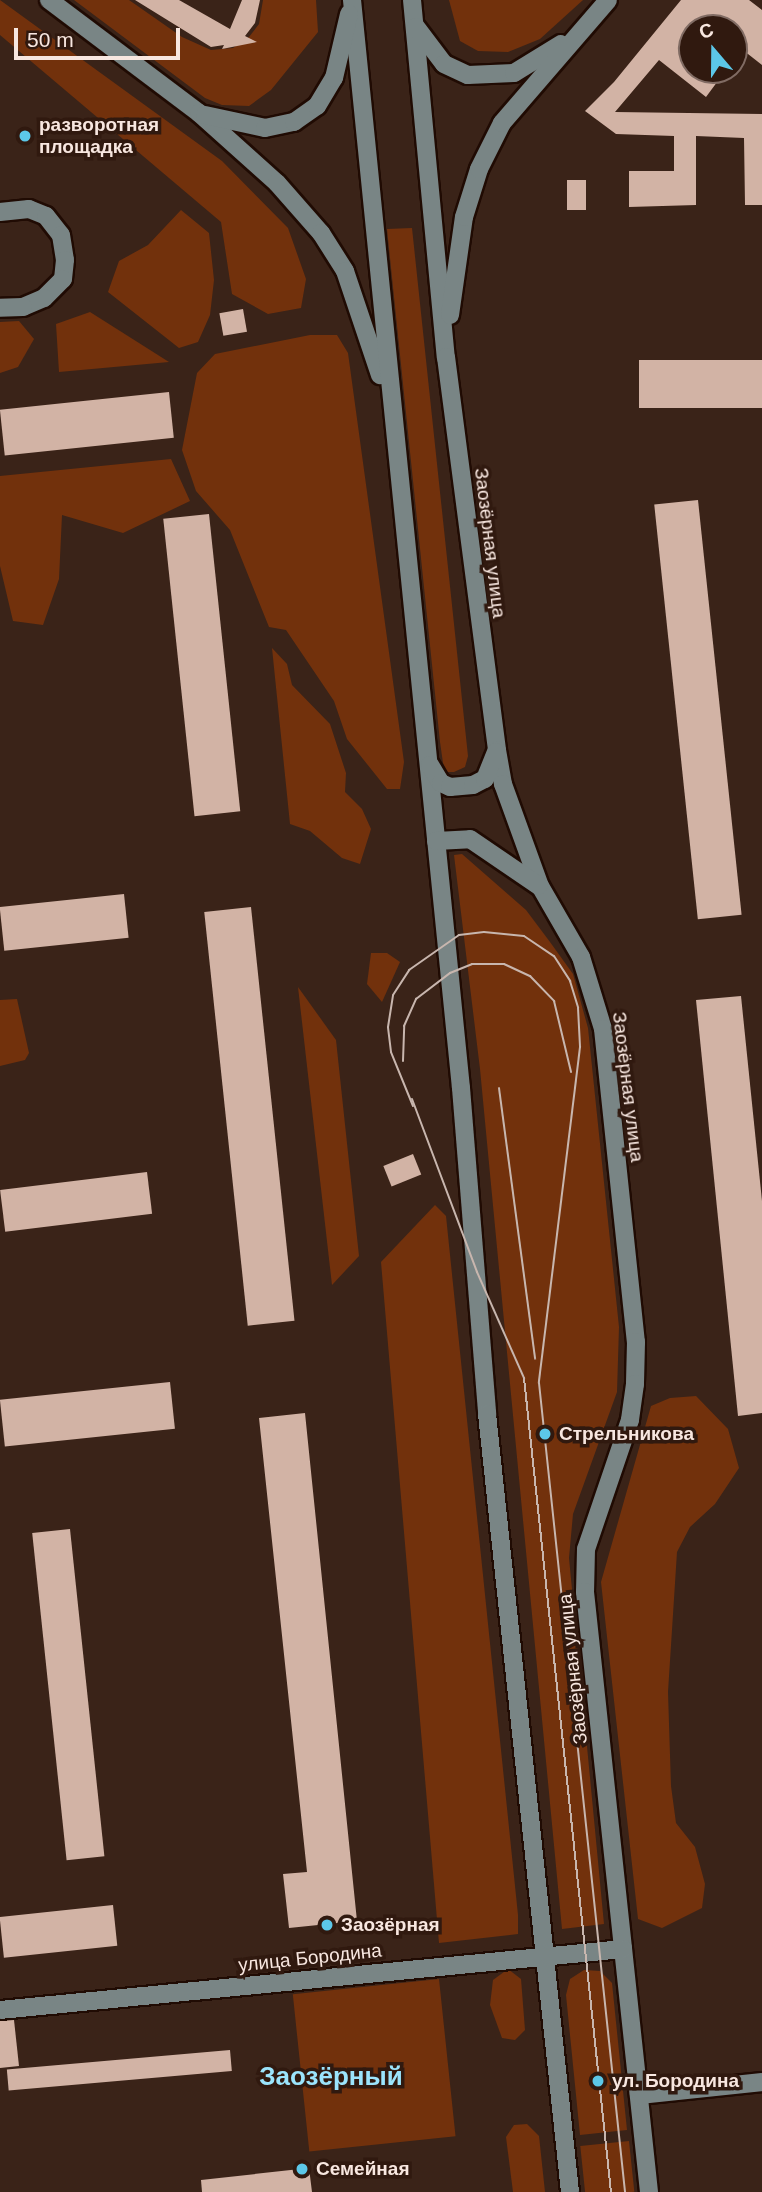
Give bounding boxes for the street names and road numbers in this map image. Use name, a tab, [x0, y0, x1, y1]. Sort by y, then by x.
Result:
street label: Заозёрная улица	[469, 467, 511, 619]
street label: Заозёрная улица	[607, 1011, 649, 1163]
street label: Заозёрная улица	[554, 1593, 592, 1745]
street label: улица Бородина	[237, 1939, 383, 1977]

